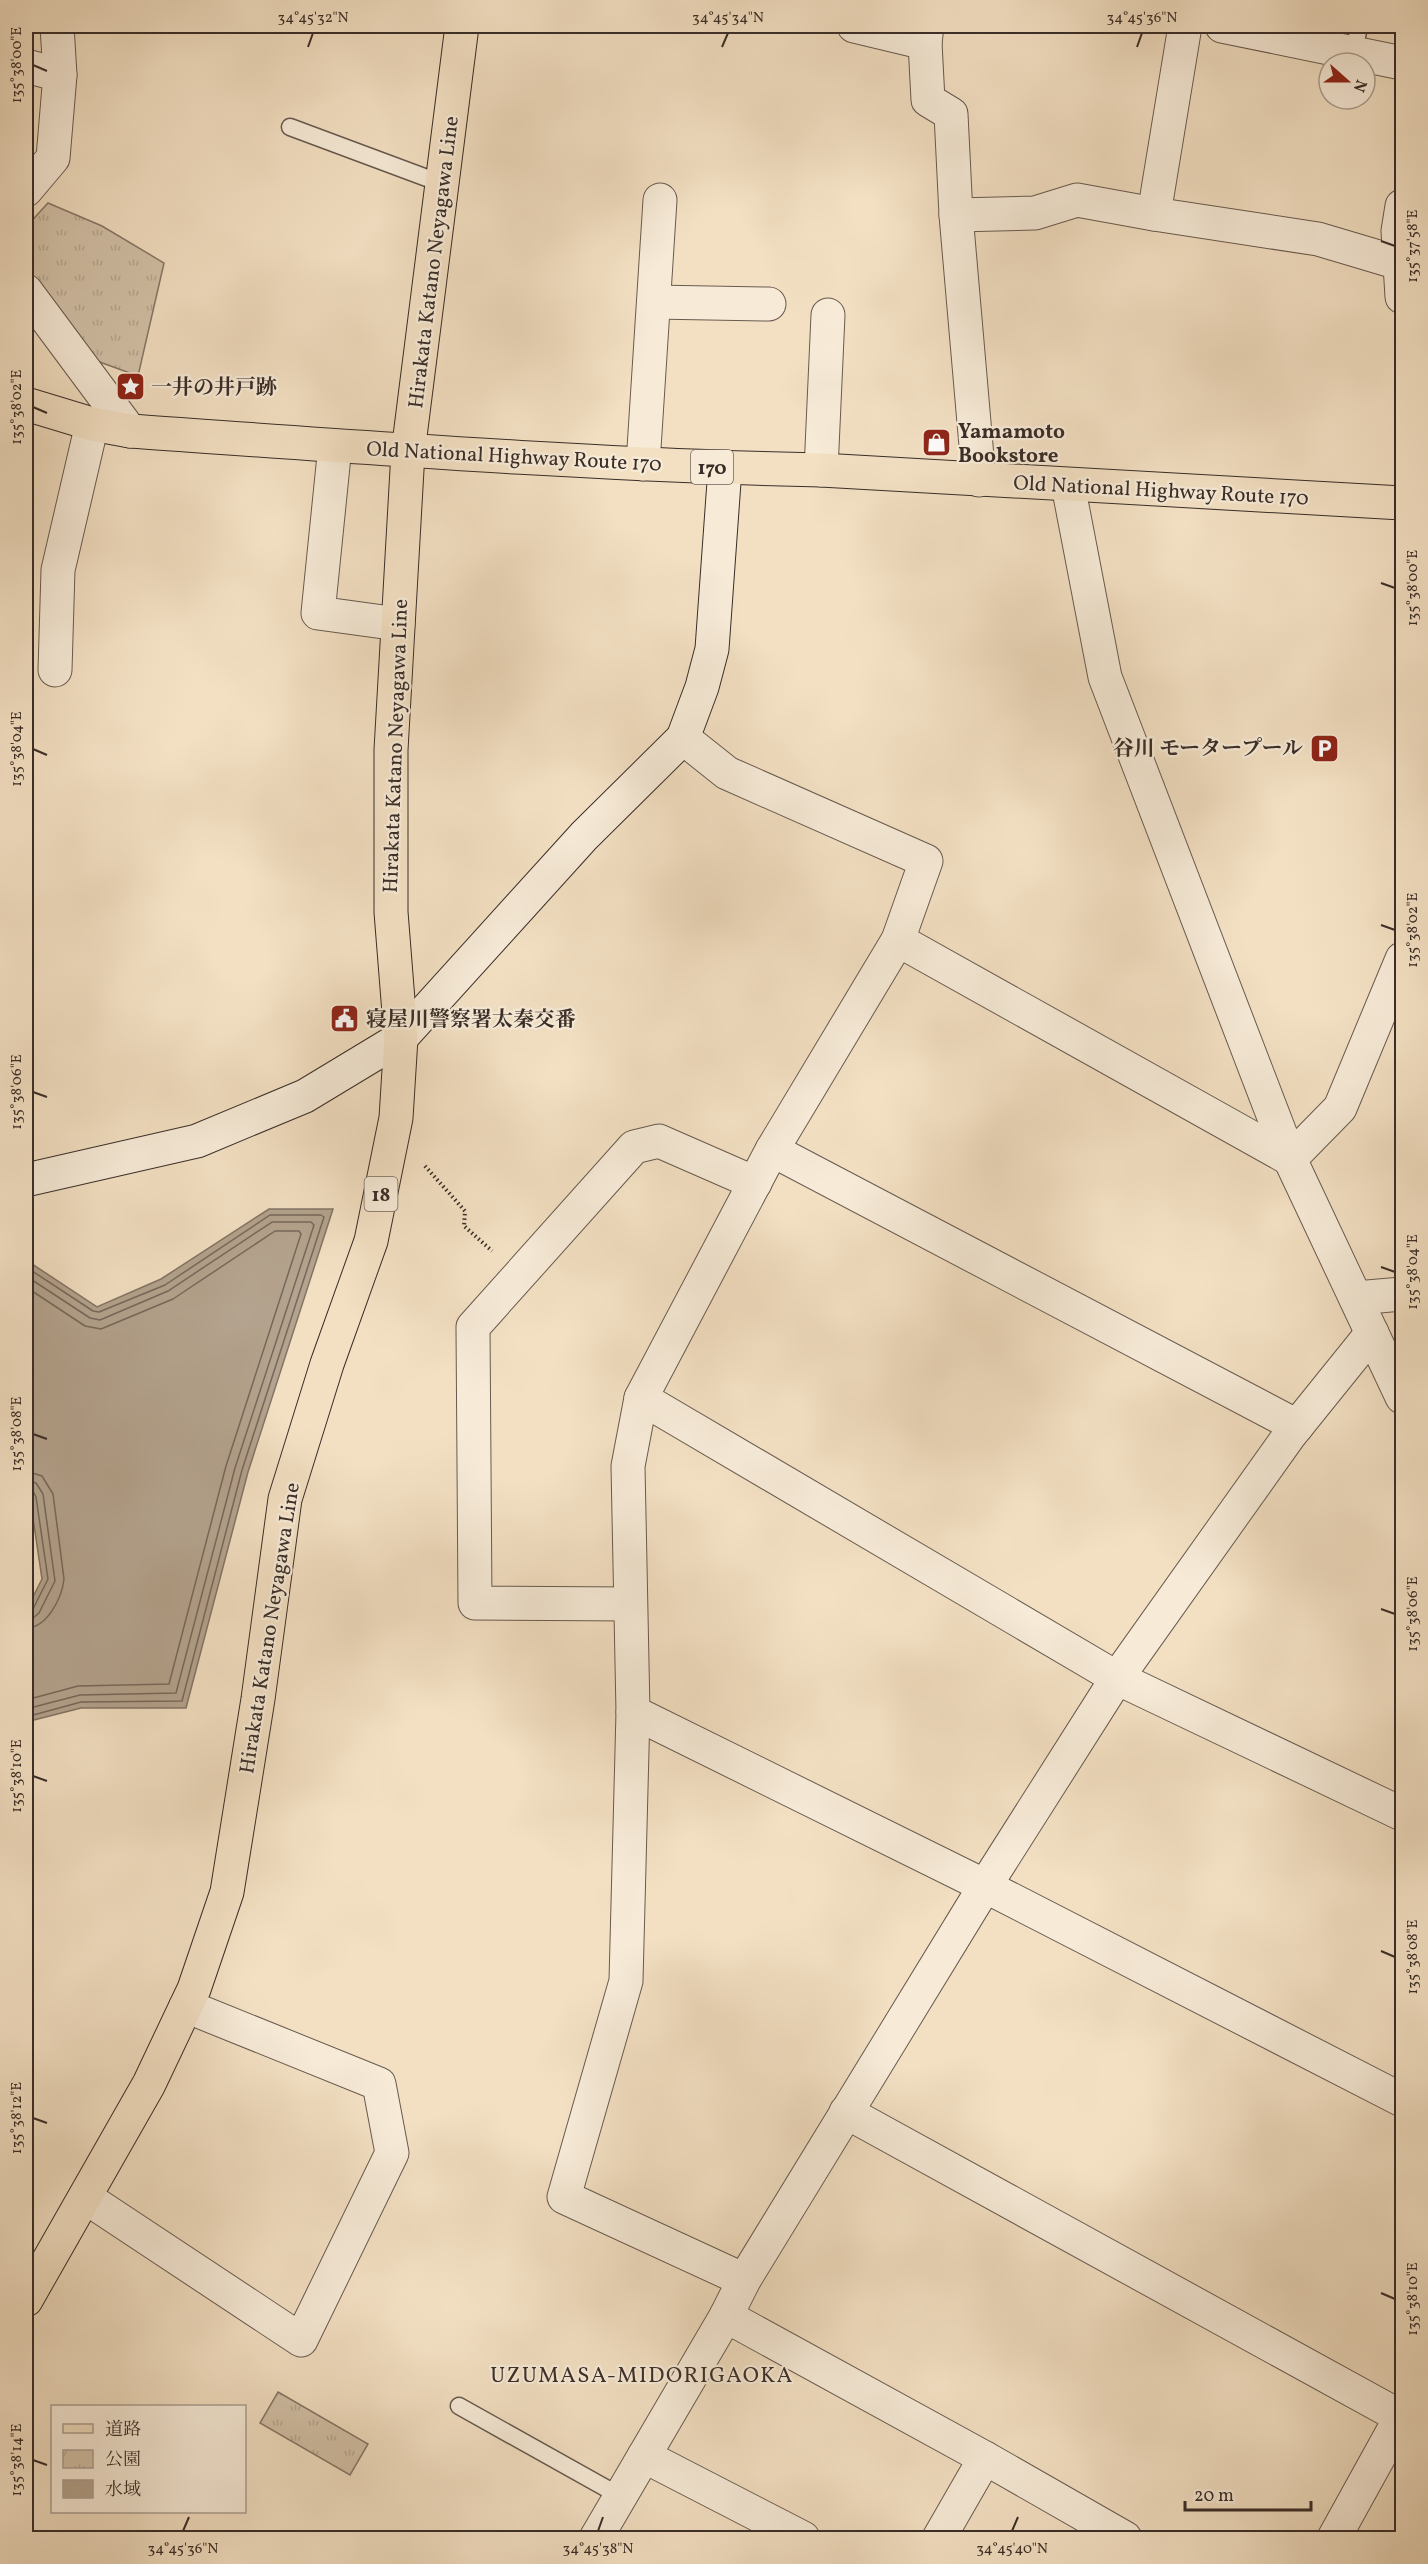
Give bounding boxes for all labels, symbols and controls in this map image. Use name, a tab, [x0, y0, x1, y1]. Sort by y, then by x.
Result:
text: 34°45'32"N	[277, 8, 349, 29]
text: 34°45'34"N	[692, 8, 764, 29]
text: 34°45'36"N	[1107, 8, 1177, 29]
text: 135°38'00"E	[7, 27, 28, 103]
north arrow	[1317, 51, 1377, 111]
text: N	[1347, 76, 1371, 95]
street label: Hirakata Katano Neyagawa Line	[402, 114, 467, 410]
text: 135°37'58"E	[1403, 209, 1424, 283]
text: 135°38'02"E	[7, 369, 28, 445]
place icon: 一井の井戸跡	[114, 371, 146, 403]
place label: 一井の井戸跡	[151, 374, 277, 403]
place label: Yamamoto Bookstore	[958, 418, 1065, 471]
shop icon: Yamamoto Bookstore	[921, 427, 953, 459]
street label: Old National Highway Route 170	[366, 435, 662, 480]
road number: 170	[691, 450, 733, 484]
street label: Old National Highway Route 170	[1013, 469, 1309, 514]
text: 135°38'00"E	[1403, 550, 1424, 626]
street label: Hirakata Katano Neyagawa Line	[377, 598, 416, 894]
text: 135°38'04"E	[7, 711, 28, 787]
parking icon: 谷川 モータープール	[1308, 732, 1340, 764]
place label: 谷川 モータープール	[1113, 735, 1303, 764]
text: 135°38'02"E	[1403, 892, 1424, 968]
public building icon: 寝屋川警察署太秦交番	[329, 1003, 361, 1035]
place label: 寝屋川警察署太秦交番	[366, 1006, 576, 1035]
text: 135°38'06"E	[7, 1054, 28, 1130]
road number: 18	[364, 1177, 398, 1211]
text: 135°38'04"E	[1403, 1234, 1424, 1310]
text: 135°38'08"E	[7, 1396, 28, 1472]
street label: Hirakata Katano Neyagawa Line	[233, 1481, 308, 1776]
text: 135°38'06"E	[1403, 1576, 1424, 1652]
text: 135°38'10"E	[7, 1739, 28, 1813]
text: 135°38'08"E	[1403, 1919, 1424, 1995]
text: 135°38'12"E	[7, 2082, 28, 2154]
text: 135°38'10"E	[1403, 2262, 1424, 2336]
district label: UZUMASA-MIDORIGAOKA	[490, 2361, 794, 2392]
legend	[51, 2405, 246, 2513]
text: 道路	[105, 2418, 141, 2443]
text: 135°38'14"E	[7, 2423, 28, 2497]
text: 公園	[105, 2448, 141, 2473]
scale bar	[1185, 2474, 1311, 2512]
text: 水域	[105, 2478, 141, 2503]
text: 20 m	[1194, 2484, 1234, 2509]
text: 34°45'36"N	[148, 2539, 218, 2560]
text: 34°45'38"N	[563, 2539, 633, 2560]
text: 34°45'40"N	[976, 2539, 1048, 2560]

